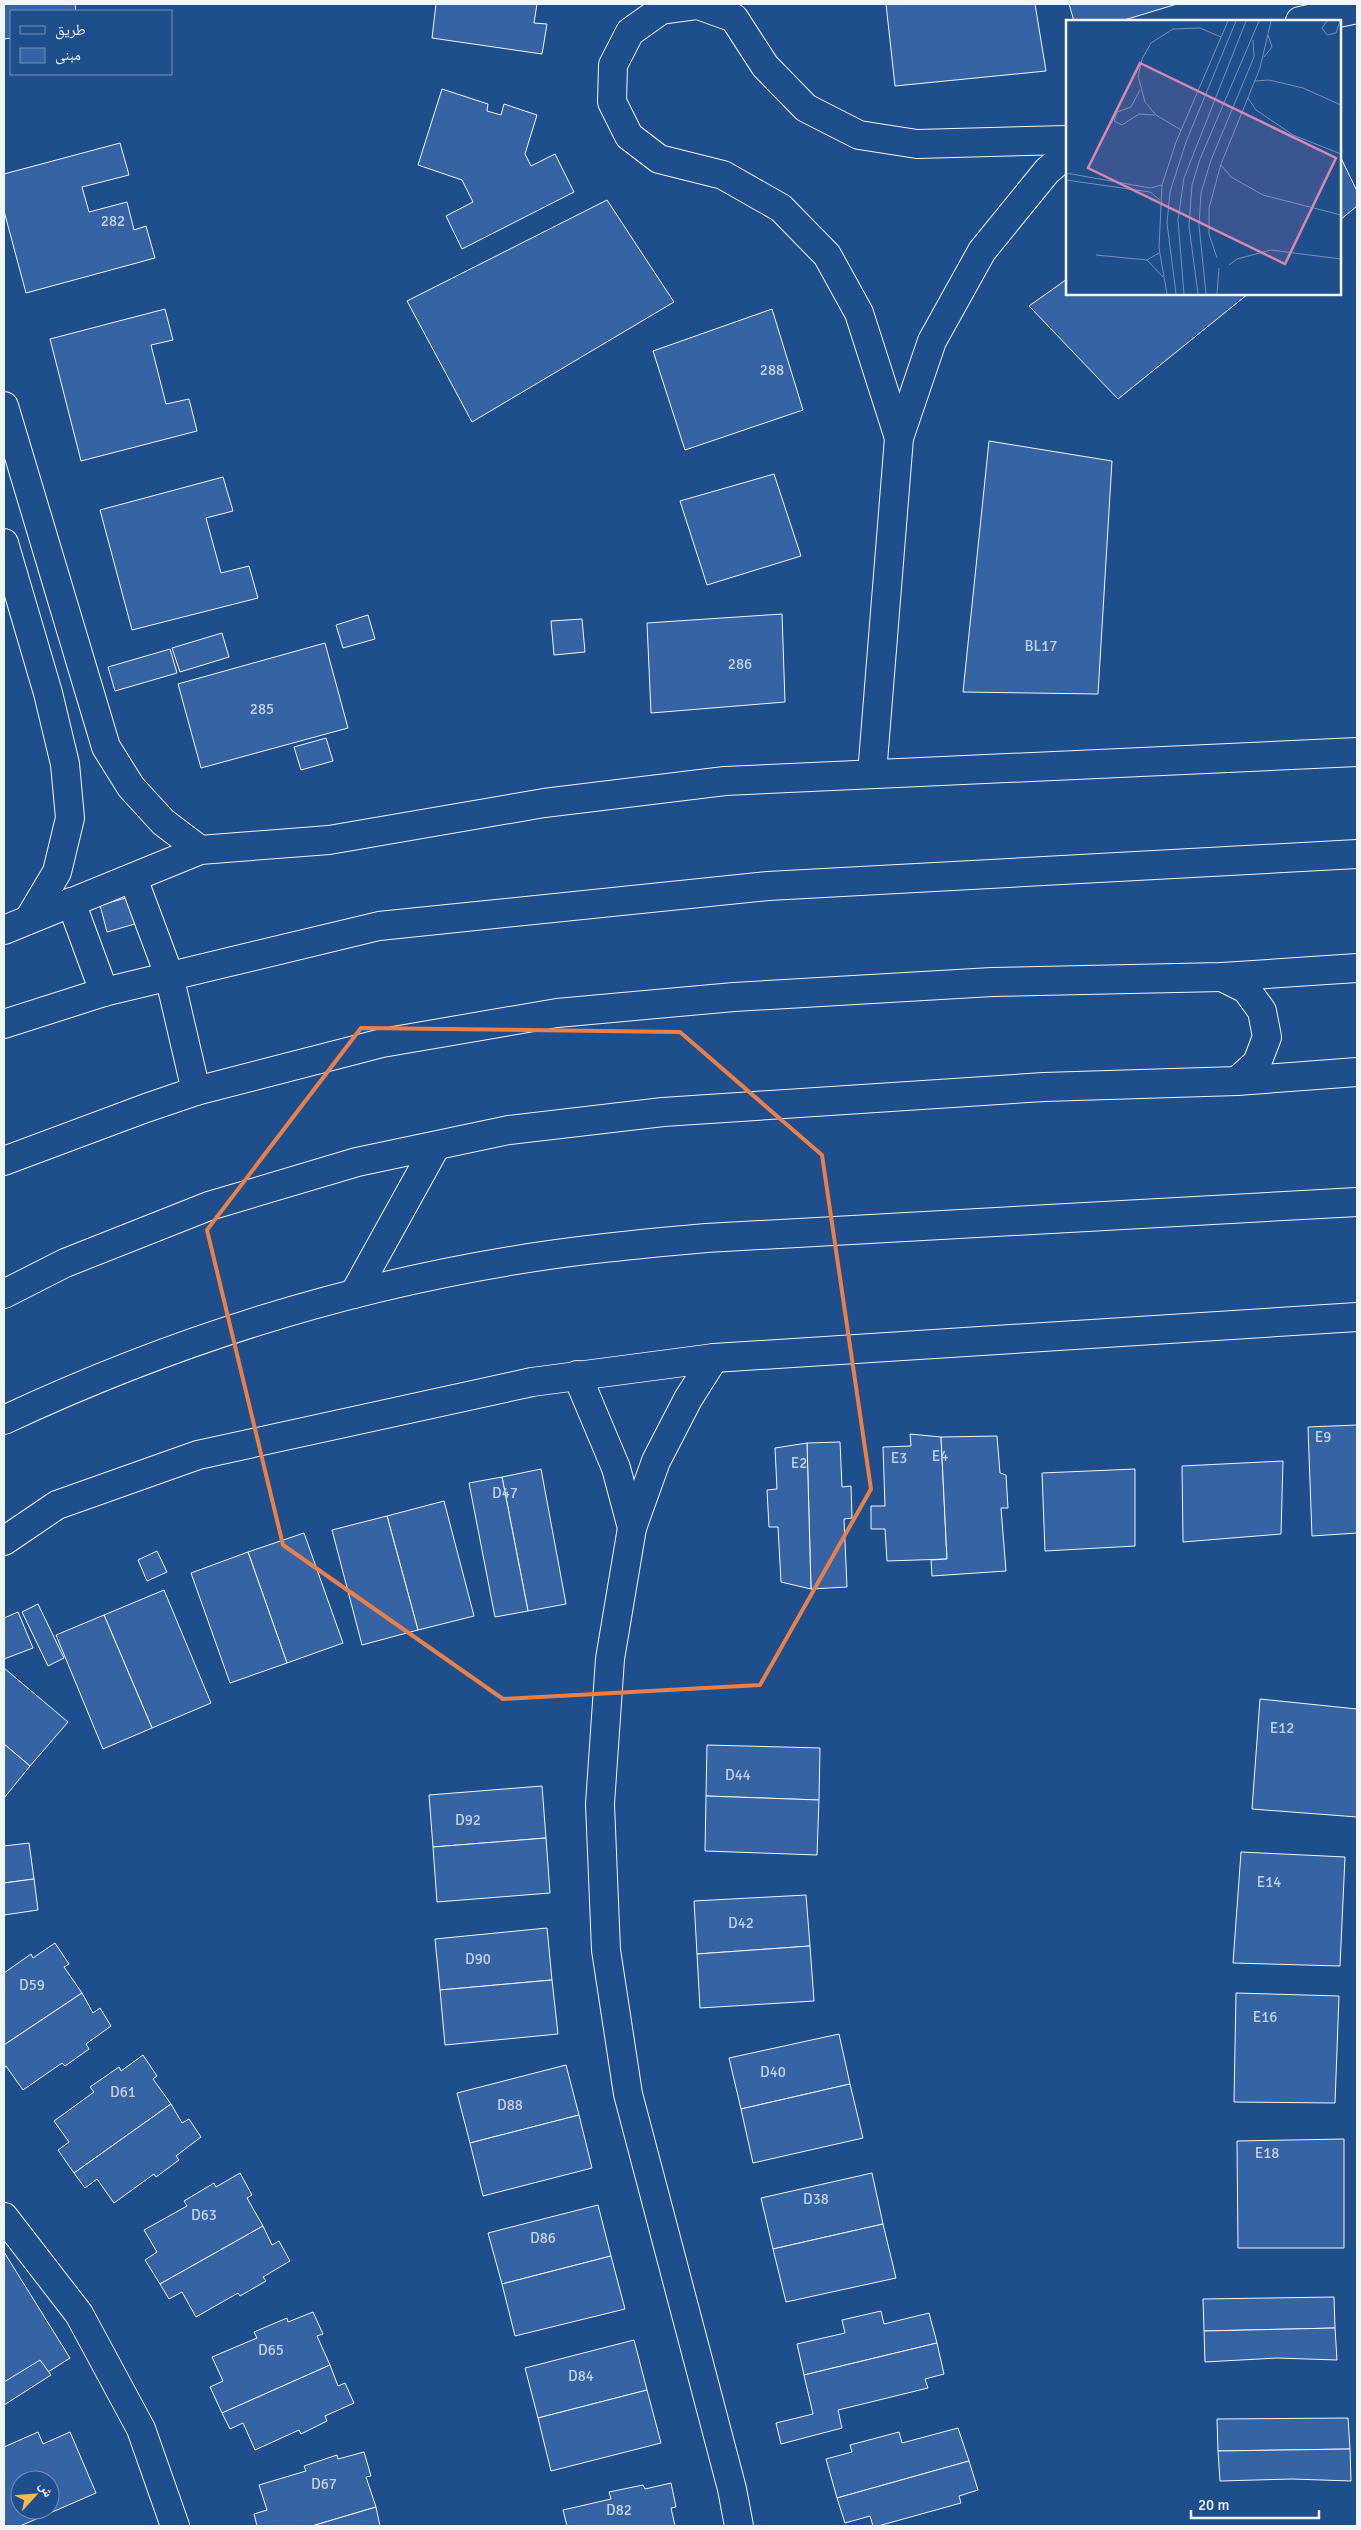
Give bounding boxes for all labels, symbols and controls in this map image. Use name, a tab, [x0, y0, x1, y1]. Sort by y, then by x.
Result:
legend	[10, 10, 172, 75]
inset map	[1066, 20, 1341, 295]
text: طريق	[55, 21, 86, 40]
text: مبنى	[55, 46, 81, 65]
house number: 282	[101, 212, 125, 230]
house number: 288	[760, 361, 784, 379]
house number: BL17	[1025, 637, 1057, 655]
house number: 286	[728, 655, 752, 673]
house number: 285	[250, 700, 274, 718]
house number: E9	[1315, 1428, 1331, 1446]
house number: E4	[932, 1447, 948, 1465]
house number: E3	[891, 1449, 907, 1467]
house number: E2	[791, 1454, 807, 1472]
house number: D47	[492, 1484, 518, 1502]
house number: E12	[1270, 1719, 1294, 1737]
house number: D44	[725, 1766, 751, 1784]
house number: D92	[455, 1811, 481, 1829]
house number: E14	[1257, 1873, 1281, 1891]
house number: D42	[728, 1914, 754, 1932]
house number: D90	[465, 1950, 491, 1968]
house number: D59	[19, 1976, 45, 1994]
house number: E16	[1253, 2008, 1277, 2026]
house number: D40	[760, 2063, 786, 2081]
house number: D61	[110, 2083, 136, 2101]
house number: D88	[497, 2096, 523, 2114]
house number: E18	[1255, 2144, 1279, 2162]
house number: D38	[803, 2190, 829, 2208]
house number: D63	[191, 2206, 217, 2224]
house number: D86	[530, 2229, 556, 2247]
house number: D65	[258, 2341, 284, 2359]
house number: D84	[568, 2367, 594, 2385]
north arrow	[10, 2470, 60, 2520]
house number: D67	[311, 2475, 337, 2493]
text: ش	[35, 2479, 57, 2500]
scale bar	[1191, 2488, 1318, 2520]
text: 20 m	[1198, 2496, 1229, 2514]
house number: D82	[606, 2501, 632, 2519]

